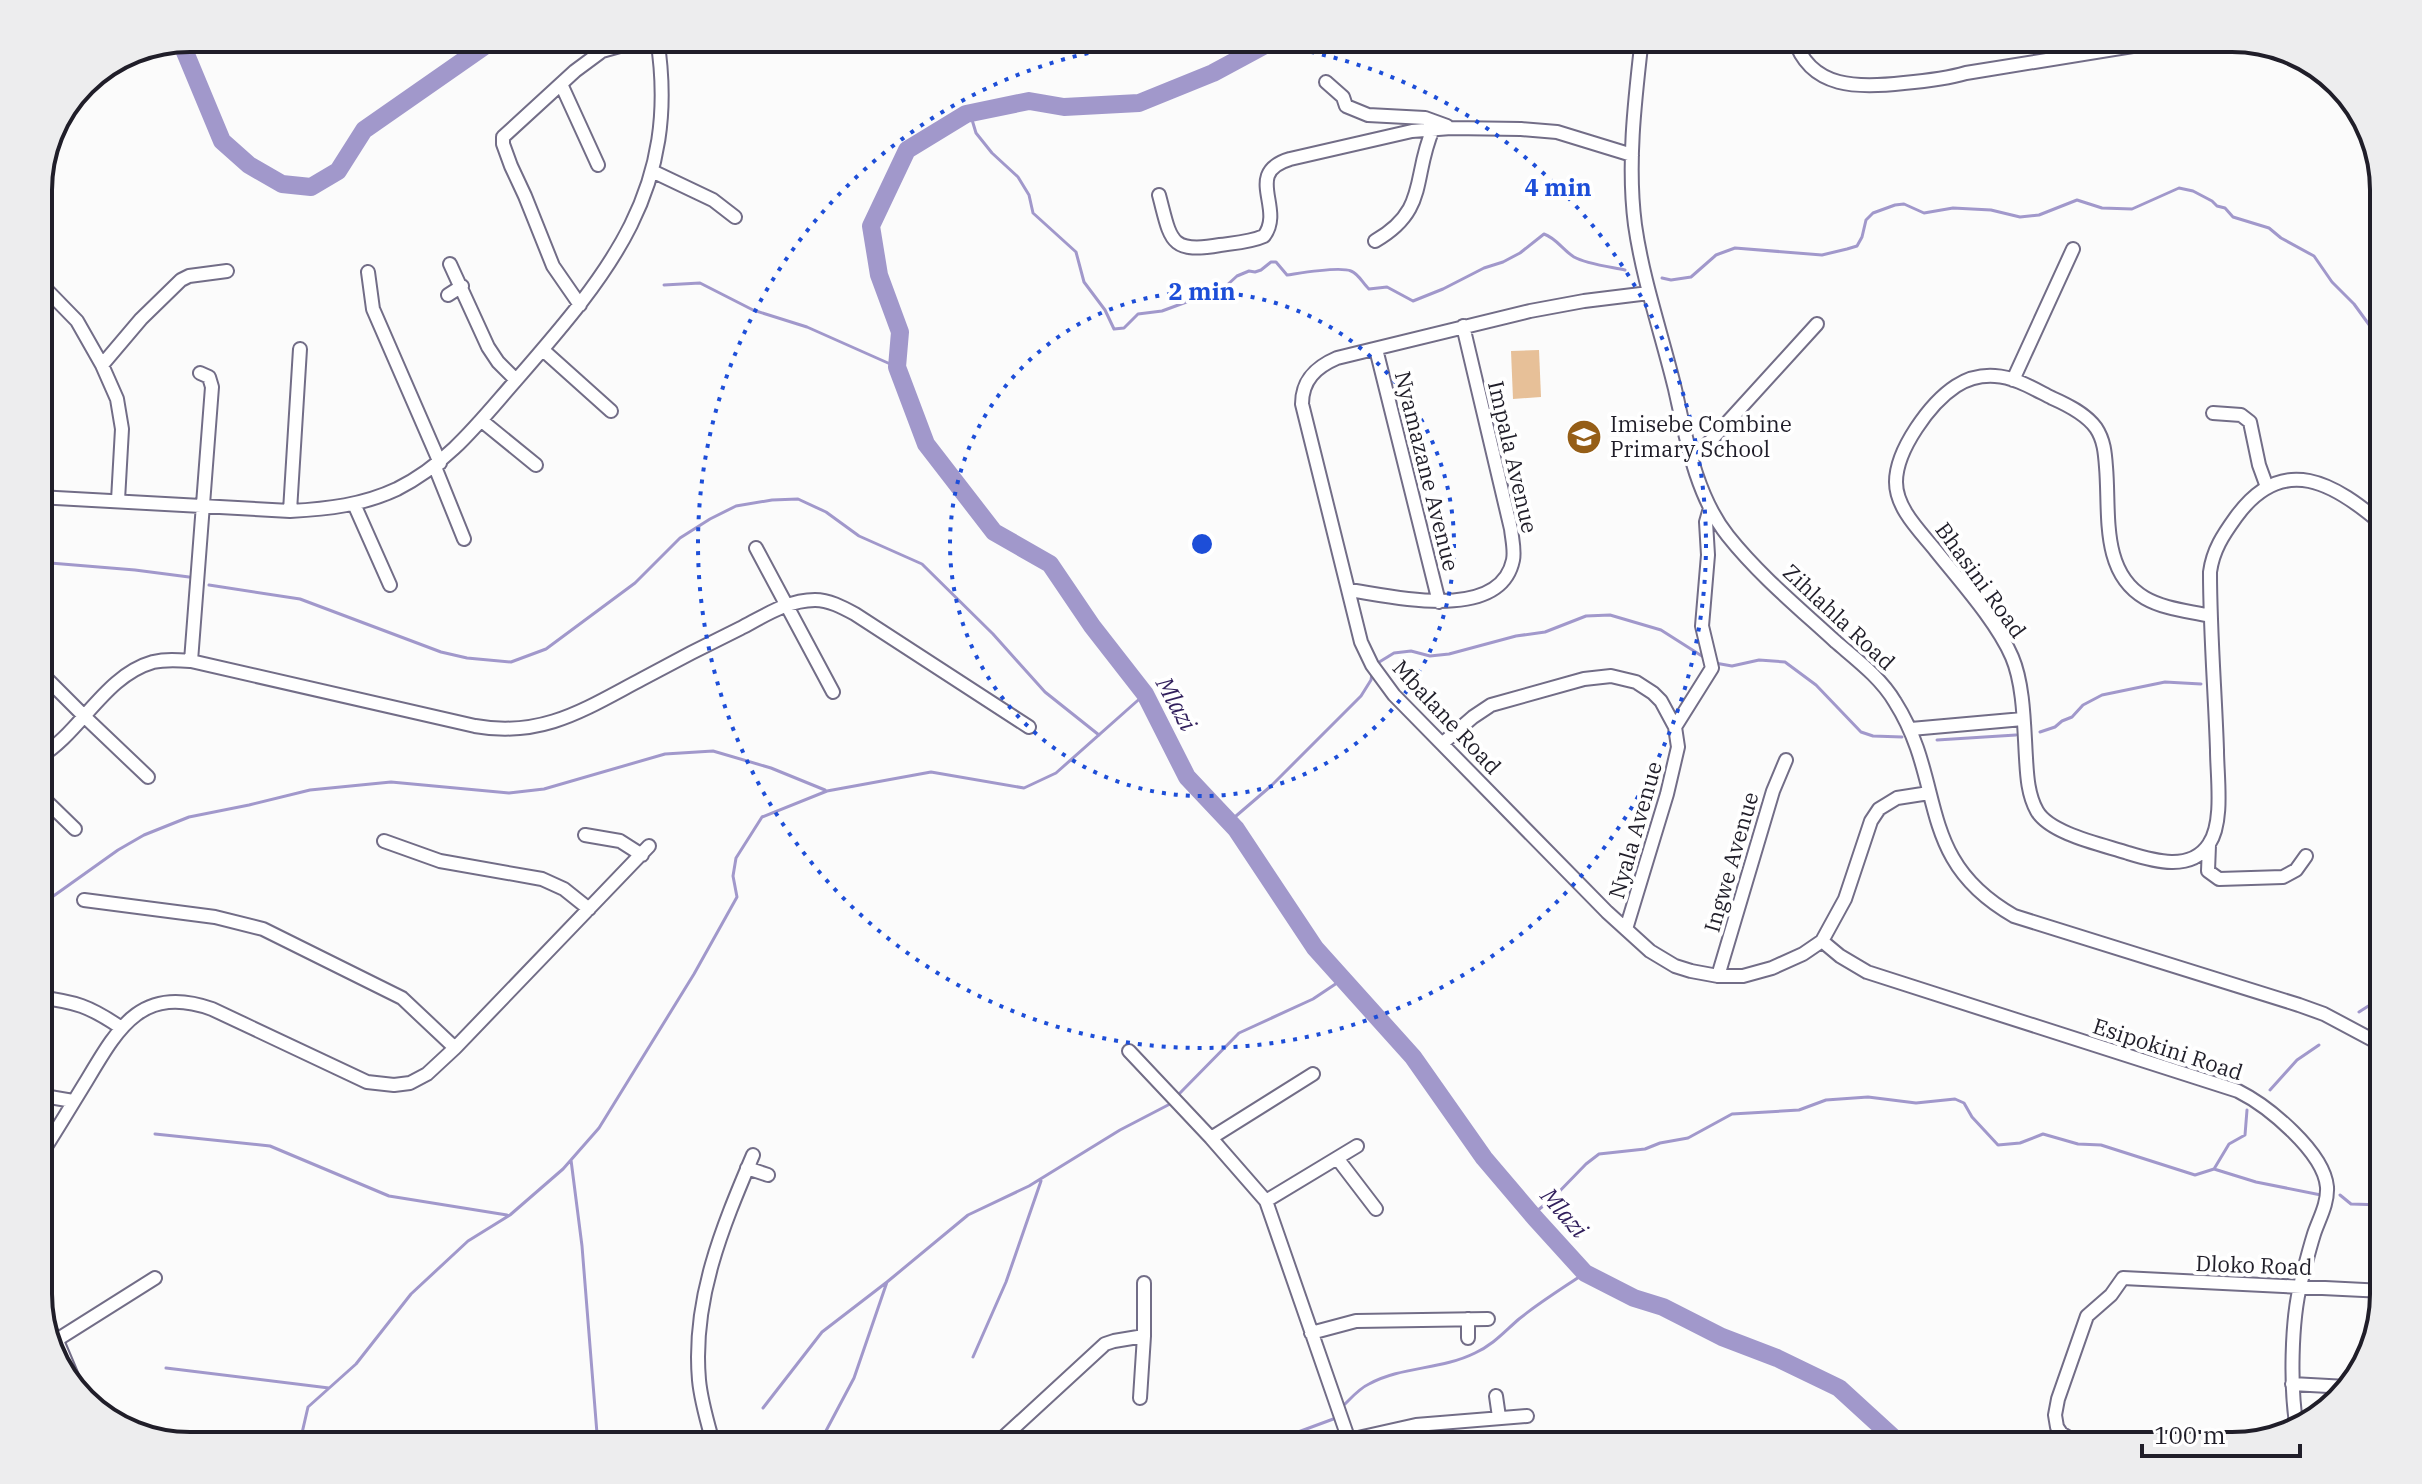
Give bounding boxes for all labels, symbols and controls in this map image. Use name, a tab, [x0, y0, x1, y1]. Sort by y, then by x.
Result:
text: 4 min	[1524, 171, 1592, 203]
text: 2 min	[1168, 275, 1236, 307]
street label: Nyamazane Avenue	[1389, 368, 1466, 574]
street label: Impala Avenue	[1482, 378, 1545, 536]
place label: Imisebe Combine Primary School	[1610, 409, 1792, 463]
school or university icon: Imisebe Combine Primary School	[1565, 418, 1603, 456]
street label: Bhasini Road	[1929, 516, 2033, 644]
centre of rings	[1188, 530, 1216, 558]
street label: Zihlahla Road	[1777, 557, 1902, 676]
street label: Mbalane Road	[1387, 653, 1508, 780]
water label: Mlazi	[1149, 670, 1205, 737]
street label: Nyala Avenue	[1601, 758, 1668, 902]
street label: Ingwe Avenue	[1697, 788, 1764, 936]
street label: Esipokini Road	[2089, 1011, 2247, 1086]
water label: Mlazi	[1533, 1180, 1596, 1245]
street label: Dloko Road	[2195, 1248, 2313, 1281]
scale bar	[2142, 1408, 2300, 1458]
text: 100 m	[2154, 1419, 2226, 1451]

